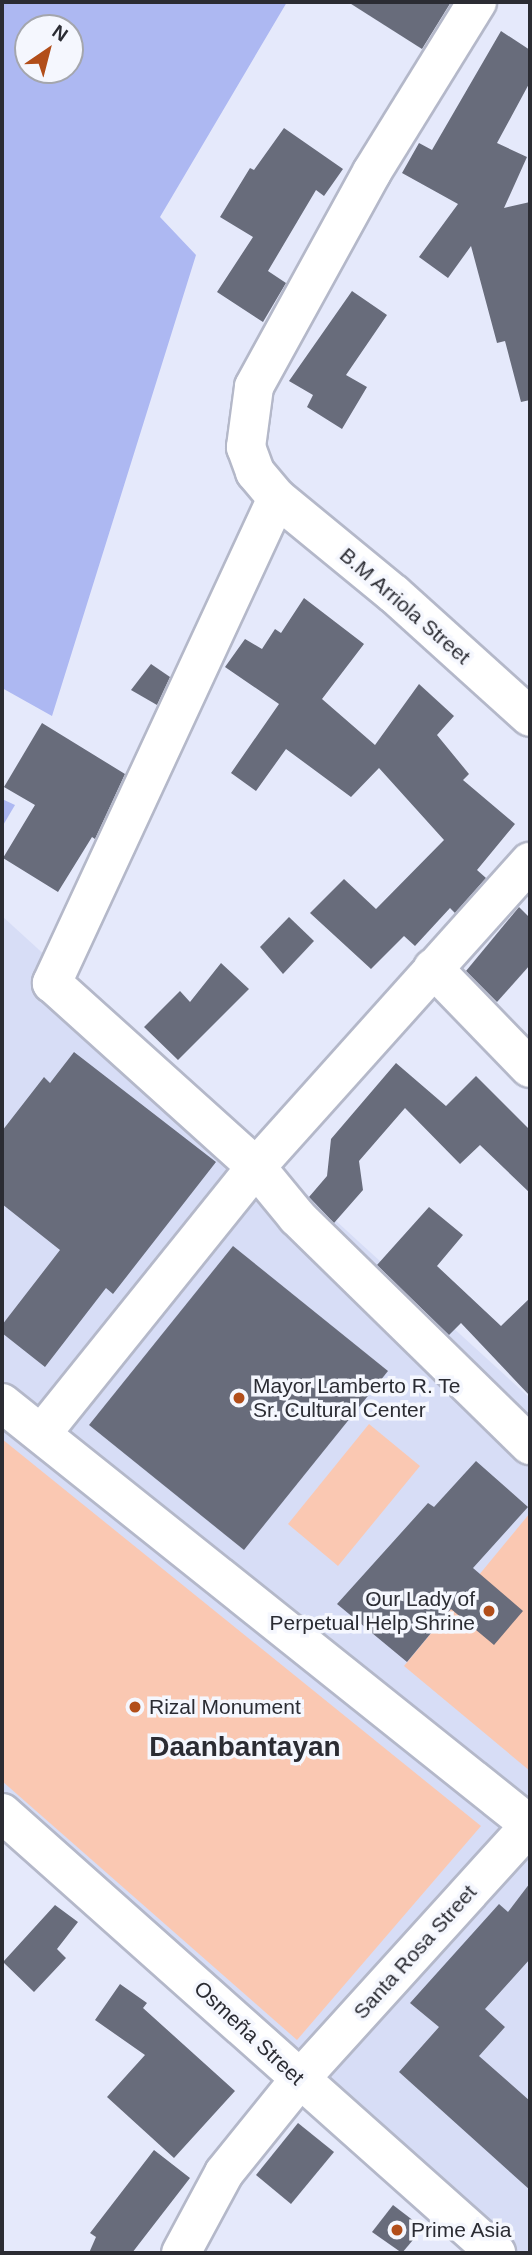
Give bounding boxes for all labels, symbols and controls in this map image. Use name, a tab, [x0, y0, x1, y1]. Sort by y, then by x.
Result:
north arrow	[14, 14, 84, 84]
text: N	[49, 20, 72, 46]
street label: B.M Arriola Street	[334, 542, 476, 670]
place label: Mayor Lamberto R. Te Sr. Cultural Center	[253, 1373, 461, 1423]
marker: Mayor Lamberto R. Te Sr. Cultural Center	[231, 1390, 247, 1406]
place label: Our Lady of Perpetual Help Shrine	[270, 1586, 475, 1636]
marker: Our Lady of Perpetual Help Shrine	[481, 1603, 497, 1619]
place label: Rizal Monument	[149, 1694, 301, 1720]
marker: Rizal Monument	[127, 1699, 143, 1715]
district label: Daanbantayan	[149, 1730, 341, 1764]
street label: Santa Rosa Street	[348, 1880, 482, 2024]
street label: Osmeña Street	[189, 1976, 309, 2090]
place label: Prime Asia	[411, 2217, 513, 2243]
marker: Prime Asia	[389, 2222, 405, 2238]

